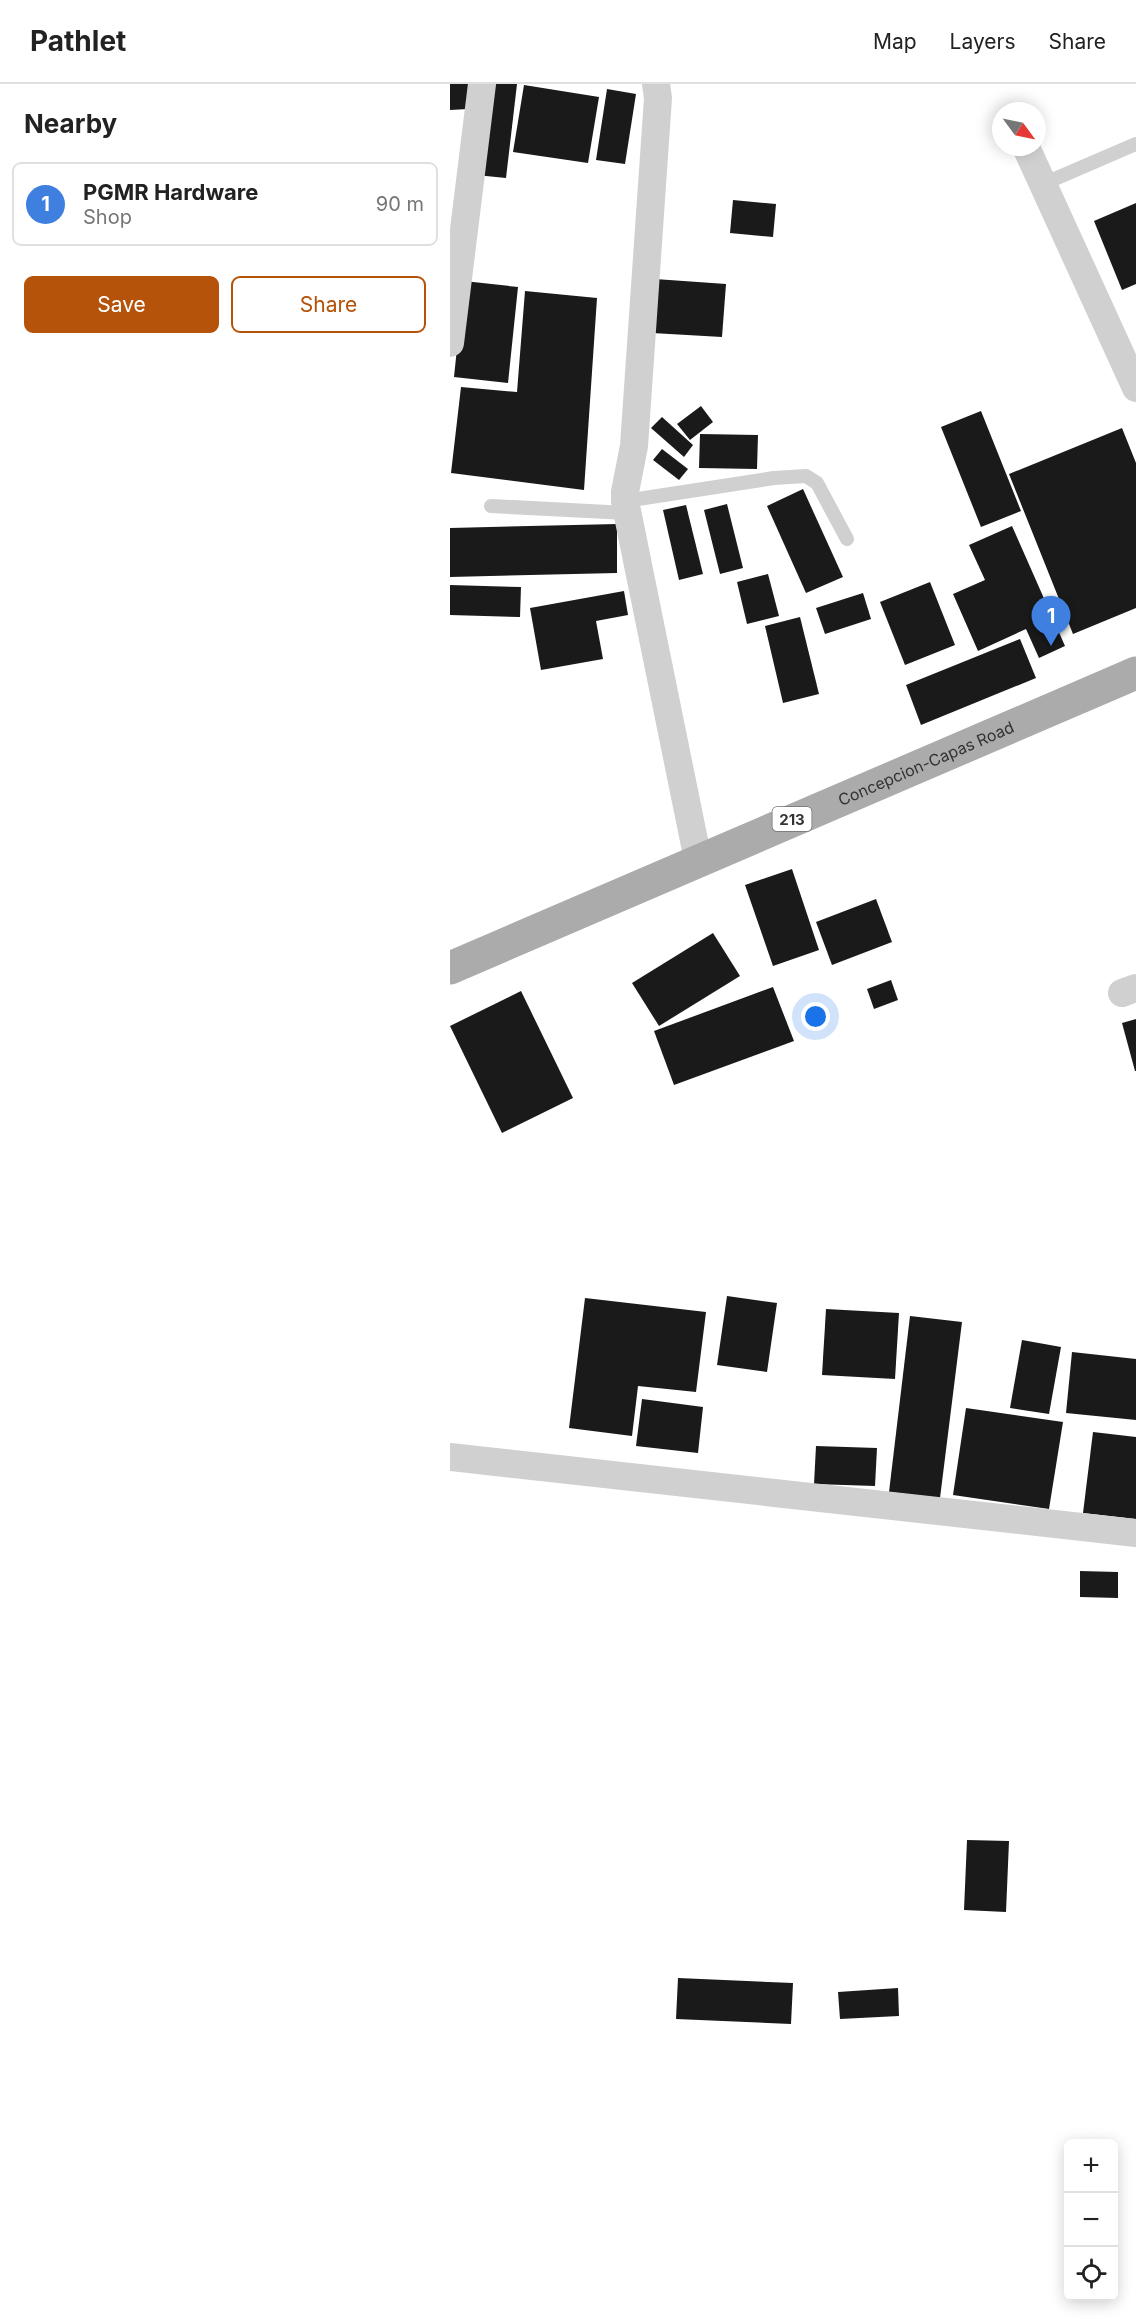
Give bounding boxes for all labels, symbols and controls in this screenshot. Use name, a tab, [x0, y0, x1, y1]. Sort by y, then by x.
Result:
text: Pathlet	[30, 24, 126, 58]
text: Map	[873, 29, 917, 54]
text: Layers	[950, 29, 1016, 54]
text: Share	[1049, 29, 1106, 54]
north arrow	[992, 102, 1046, 156]
text: Nearby	[24, 108, 117, 139]
text: PGMR Hardware	[83, 179, 258, 205]
text: 1	[41, 192, 50, 216]
text: 90 m	[376, 192, 424, 216]
text: Shop	[83, 205, 132, 229]
button: Save	[24, 276, 219, 333]
button: Share	[231, 276, 426, 333]
pin: 1	[1032, 596, 1070, 646]
street label: Concepcion-Capas Road	[835, 717, 1017, 810]
road number: 213	[772, 807, 812, 831]
your location	[801, 1002, 830, 1031]
map controls	[1064, 2139, 1118, 2301]
button: +	[1064, 2139, 1118, 2193]
button: −	[1064, 2193, 1118, 2247]
button: locate	[1064, 2247, 1118, 2301]

